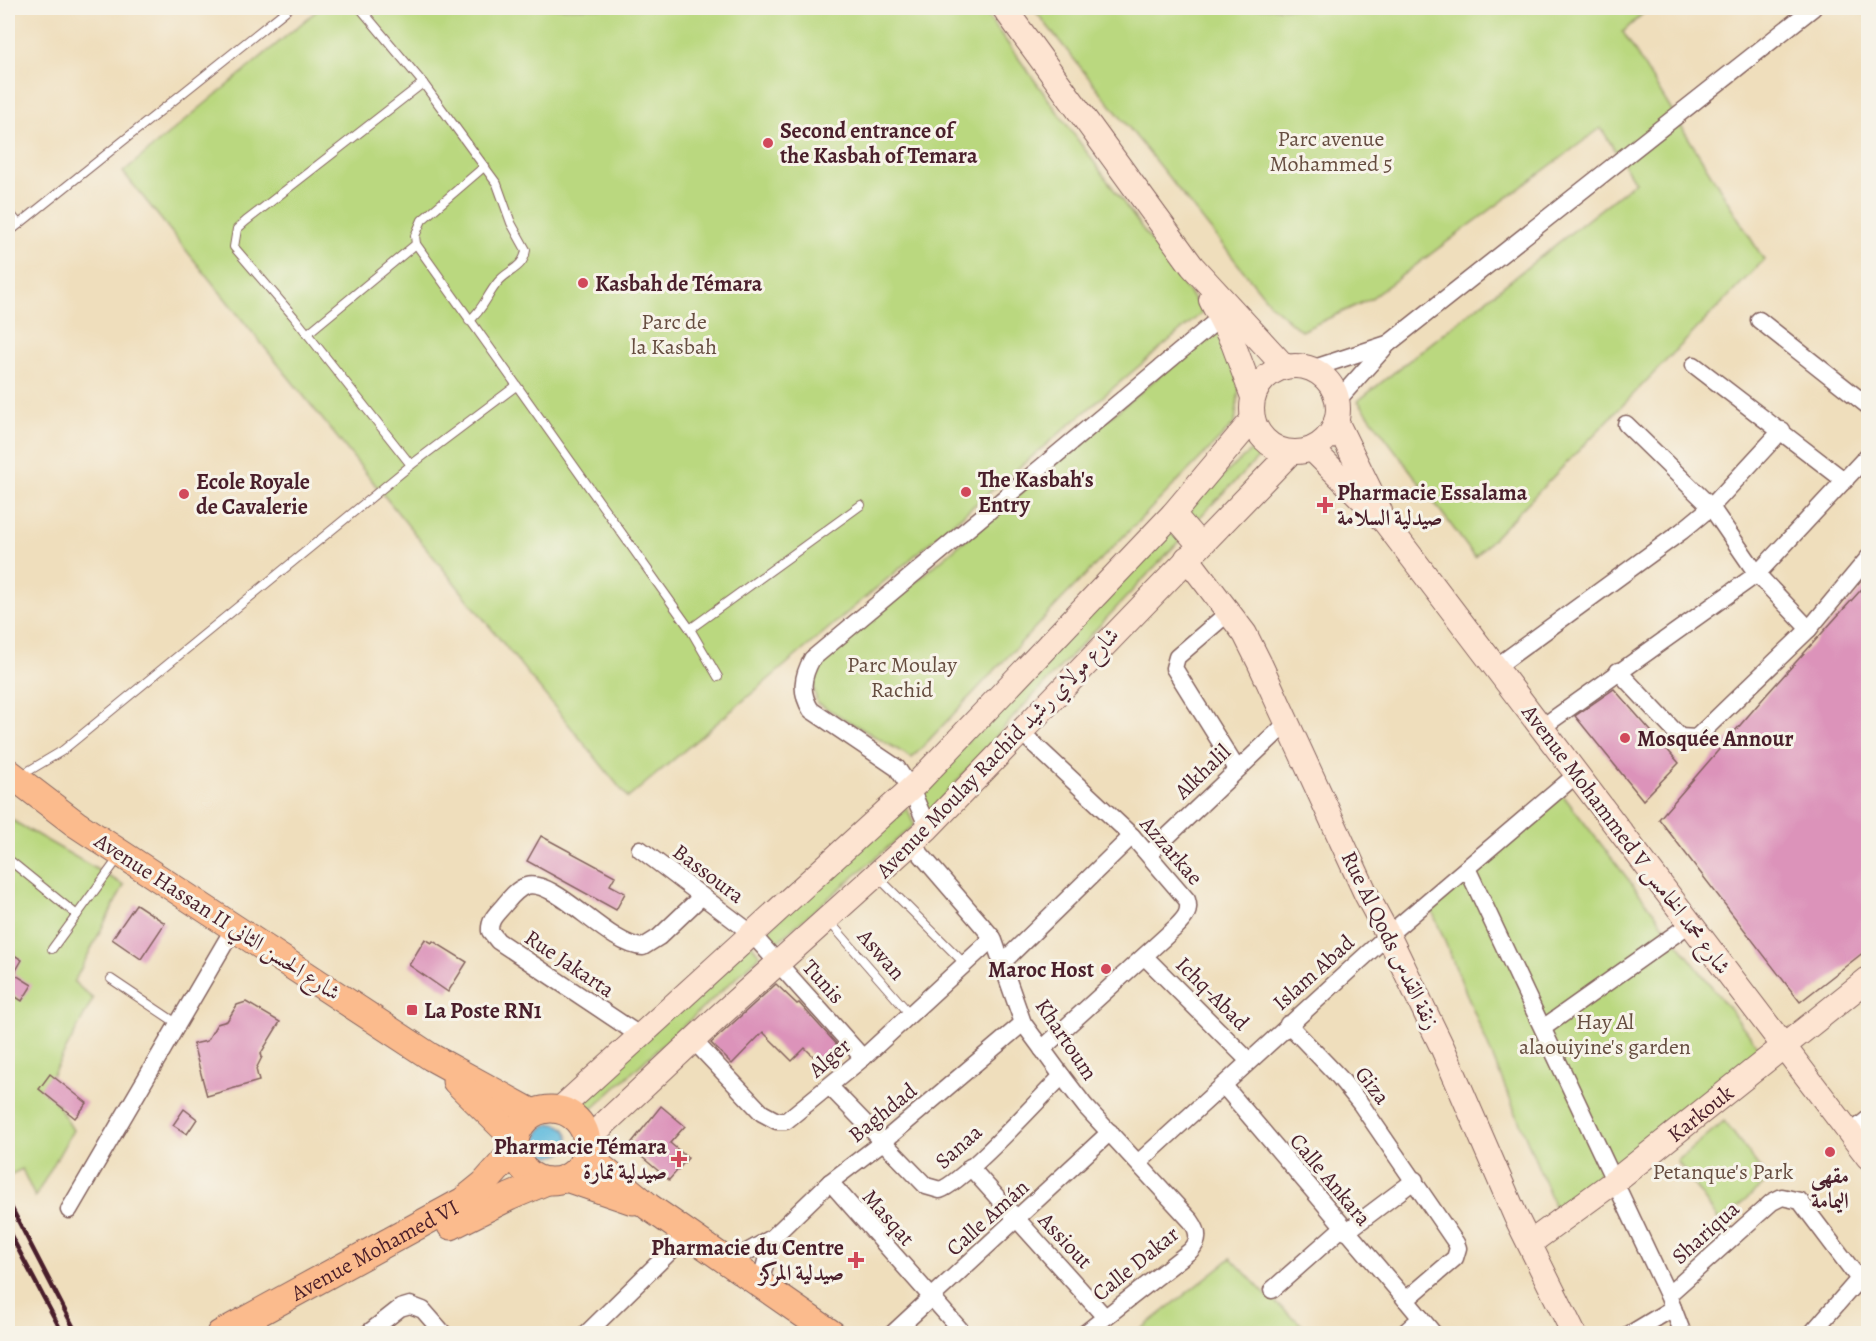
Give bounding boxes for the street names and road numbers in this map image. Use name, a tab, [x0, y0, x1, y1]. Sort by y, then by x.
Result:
street label: Avenue Moulay Rachid شارع مولاي رشيد	[869, 621, 1128, 887]
street label: Avenue Mohammed V شارع محمد الخامس	[1512, 698, 1738, 983]
street label: Alkhalil	[1167, 737, 1237, 807]
street label: Azzarkae	[1132, 809, 1210, 892]
street label: Avenue Hassan II شارع الحسن الثاني	[86, 825, 346, 1010]
street label: Bassoura	[666, 837, 751, 911]
street label: Rue Al Qods زنقة القدس	[1334, 846, 1446, 1035]
street label: Aswan	[850, 922, 912, 987]
street label: Rue Jakarta	[519, 923, 621, 1005]
street label: Islam Abad	[1266, 928, 1361, 1017]
street label: Ichq-Abad	[1169, 950, 1256, 1037]
street label: Tunis	[795, 953, 851, 1010]
street label: Khartoum	[1028, 993, 1105, 1086]
street label: Alger	[801, 1031, 857, 1085]
street label: Giza	[1348, 1060, 1397, 1112]
street label: Baghdad	[842, 1076, 923, 1150]
street label: Karkouk	[1661, 1078, 1740, 1150]
street label: Sanaa	[929, 1117, 989, 1176]
street label: Calle Ankara	[1283, 1127, 1378, 1233]
street label: Calle Amán	[940, 1172, 1036, 1263]
street label: Masqat	[855, 1183, 921, 1253]
street label: Avenue Mohamed VI	[285, 1192, 464, 1309]
street label: Shariqua	[1665, 1194, 1747, 1271]
street label: Assiout	[1031, 1205, 1099, 1275]
street label: Calle Dakar	[1086, 1219, 1185, 1308]

